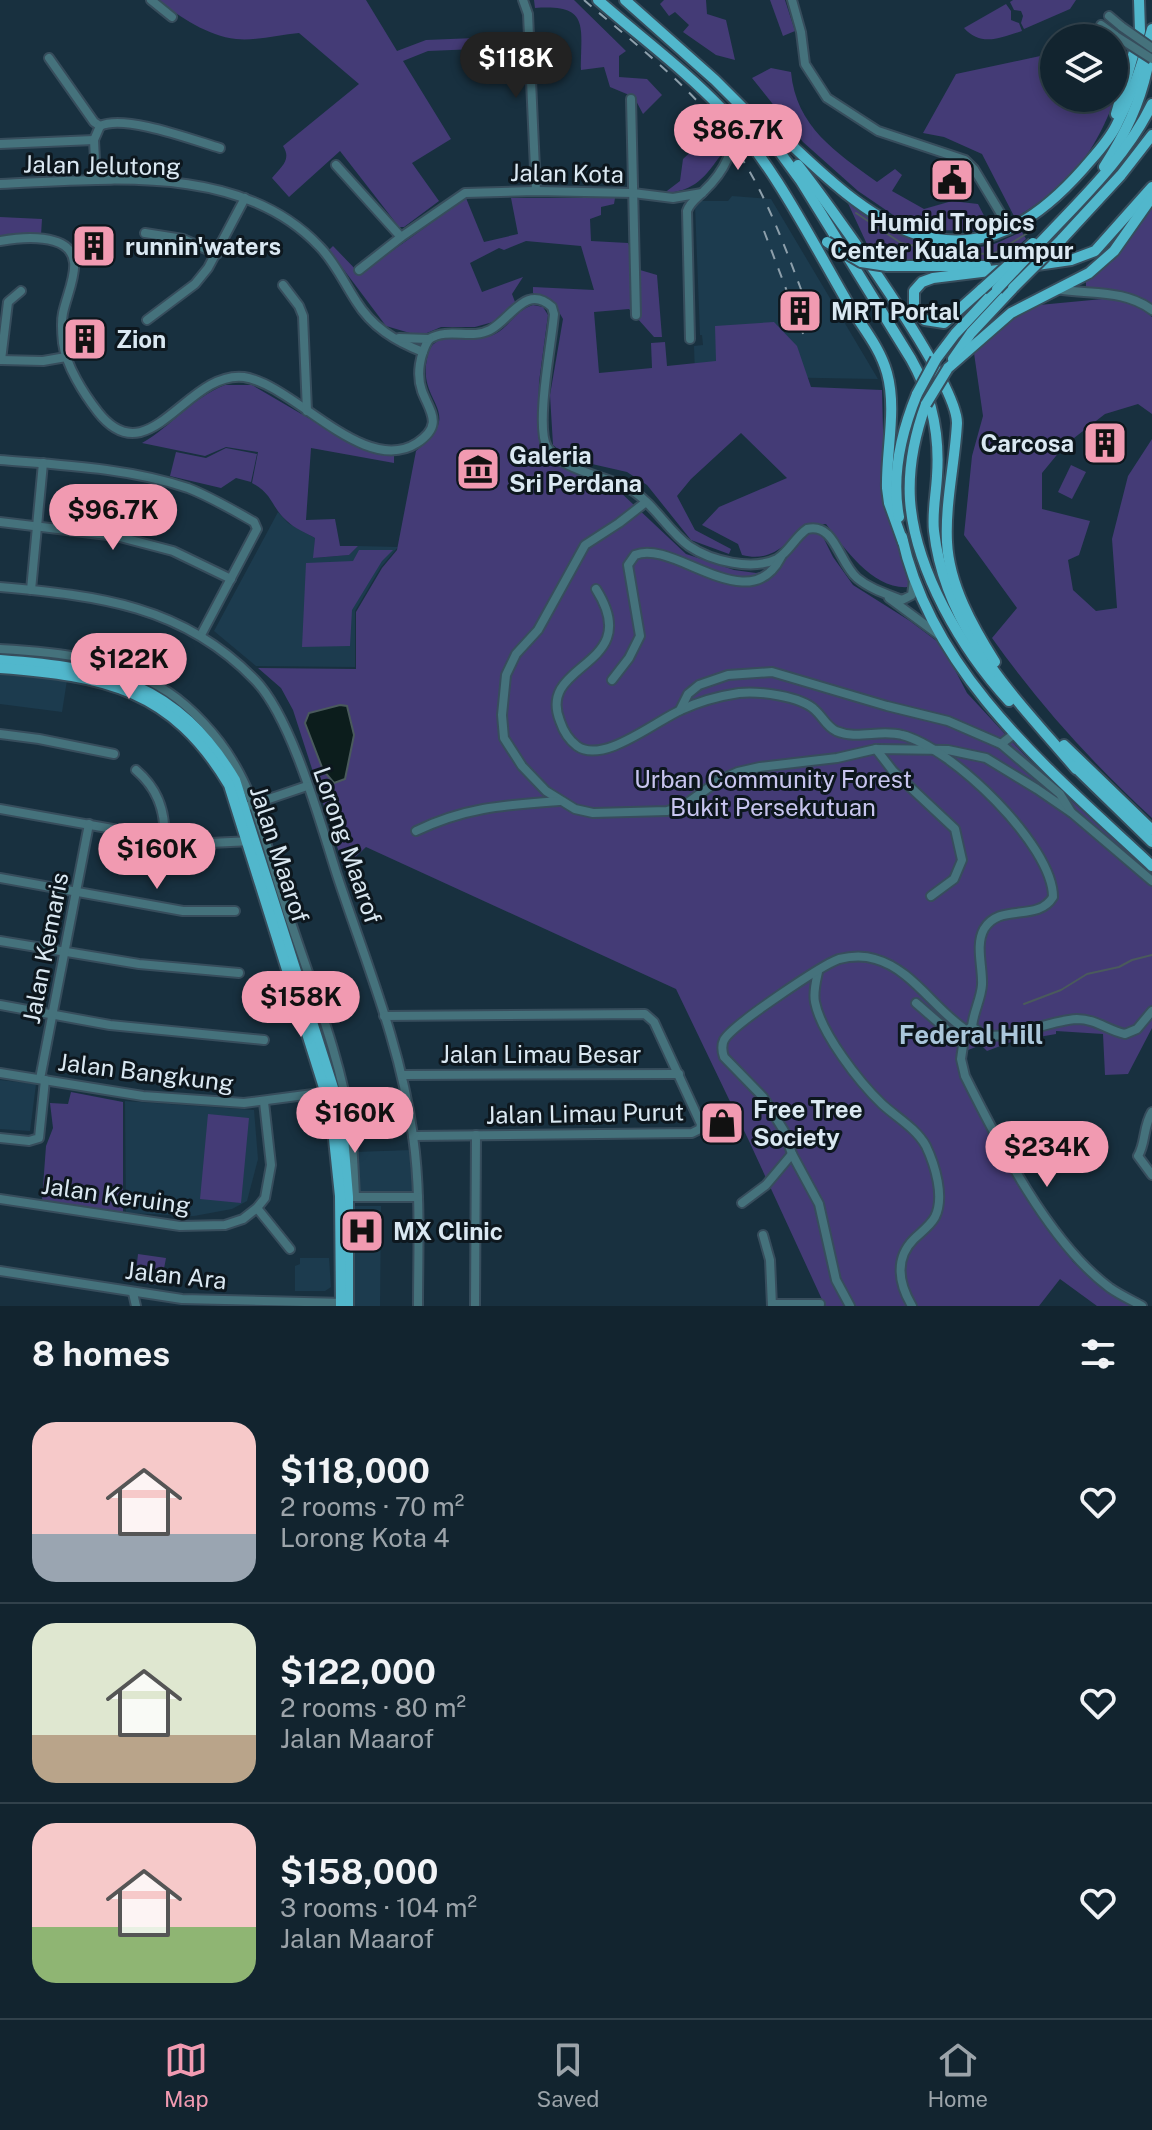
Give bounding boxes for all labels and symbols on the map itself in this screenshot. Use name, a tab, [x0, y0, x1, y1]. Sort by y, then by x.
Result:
pin: $118K	[460, 32, 572, 100]
pin: $86.7K	[673, 104, 803, 172]
street label: Jalan Jelutong	[23, 150, 181, 180]
public building icon: Humid Tropics Center Kuala Lumpur	[928, 156, 976, 204]
street label: Jalan Kota	[510, 158, 624, 188]
place label: Humid Tropics Center Kuala Lumpur	[830, 208, 1074, 264]
building icon: runnin'waters	[70, 222, 118, 270]
place label: runnin'waters	[125, 232, 281, 260]
building icon: MRT Portal	[776, 287, 824, 335]
place label: MRT Portal	[831, 297, 960, 325]
building icon: Zion	[61, 315, 109, 363]
place label: Zion	[116, 325, 166, 353]
building icon: Carcosa	[1081, 419, 1129, 467]
place label: Carcosa	[980, 429, 1074, 457]
place label: Galeria Sri Perdana	[509, 441, 642, 497]
museum icon: Galeria Sri Perdana	[454, 445, 502, 493]
pin: $96.7K	[48, 484, 178, 552]
pin: $122K	[73, 633, 185, 701]
street label: Lorong Maarof	[308, 763, 388, 927]
park label: Urban Community Forest Bukit Persekutuan	[634, 765, 912, 821]
street label: Jalan Maarof	[245, 782, 315, 926]
pin: $160K	[101, 823, 213, 891]
street label: Jalan Kemaris	[17, 870, 73, 1026]
pin: $158K	[245, 971, 357, 1039]
district label: Federal Hill	[899, 1019, 1043, 1050]
street label: Jalan Limau Besar	[441, 1040, 641, 1068]
street label: Jalan Bangkung	[56, 1047, 236, 1097]
pin: $160K	[299, 1087, 411, 1155]
place label: Free Tree Society	[753, 1095, 863, 1151]
street label: Jalan Limau Purut	[486, 1097, 684, 1129]
shop icon: Free Tree Society	[698, 1099, 746, 1147]
pin: $234K	[991, 1121, 1103, 1189]
street label: Jalan Keruing	[40, 1171, 192, 1219]
hospital icon: MX Clinic	[338, 1207, 386, 1255]
place label: MX Clinic	[393, 1217, 503, 1245]
street label: Jalan Ara	[124, 1256, 228, 1294]

